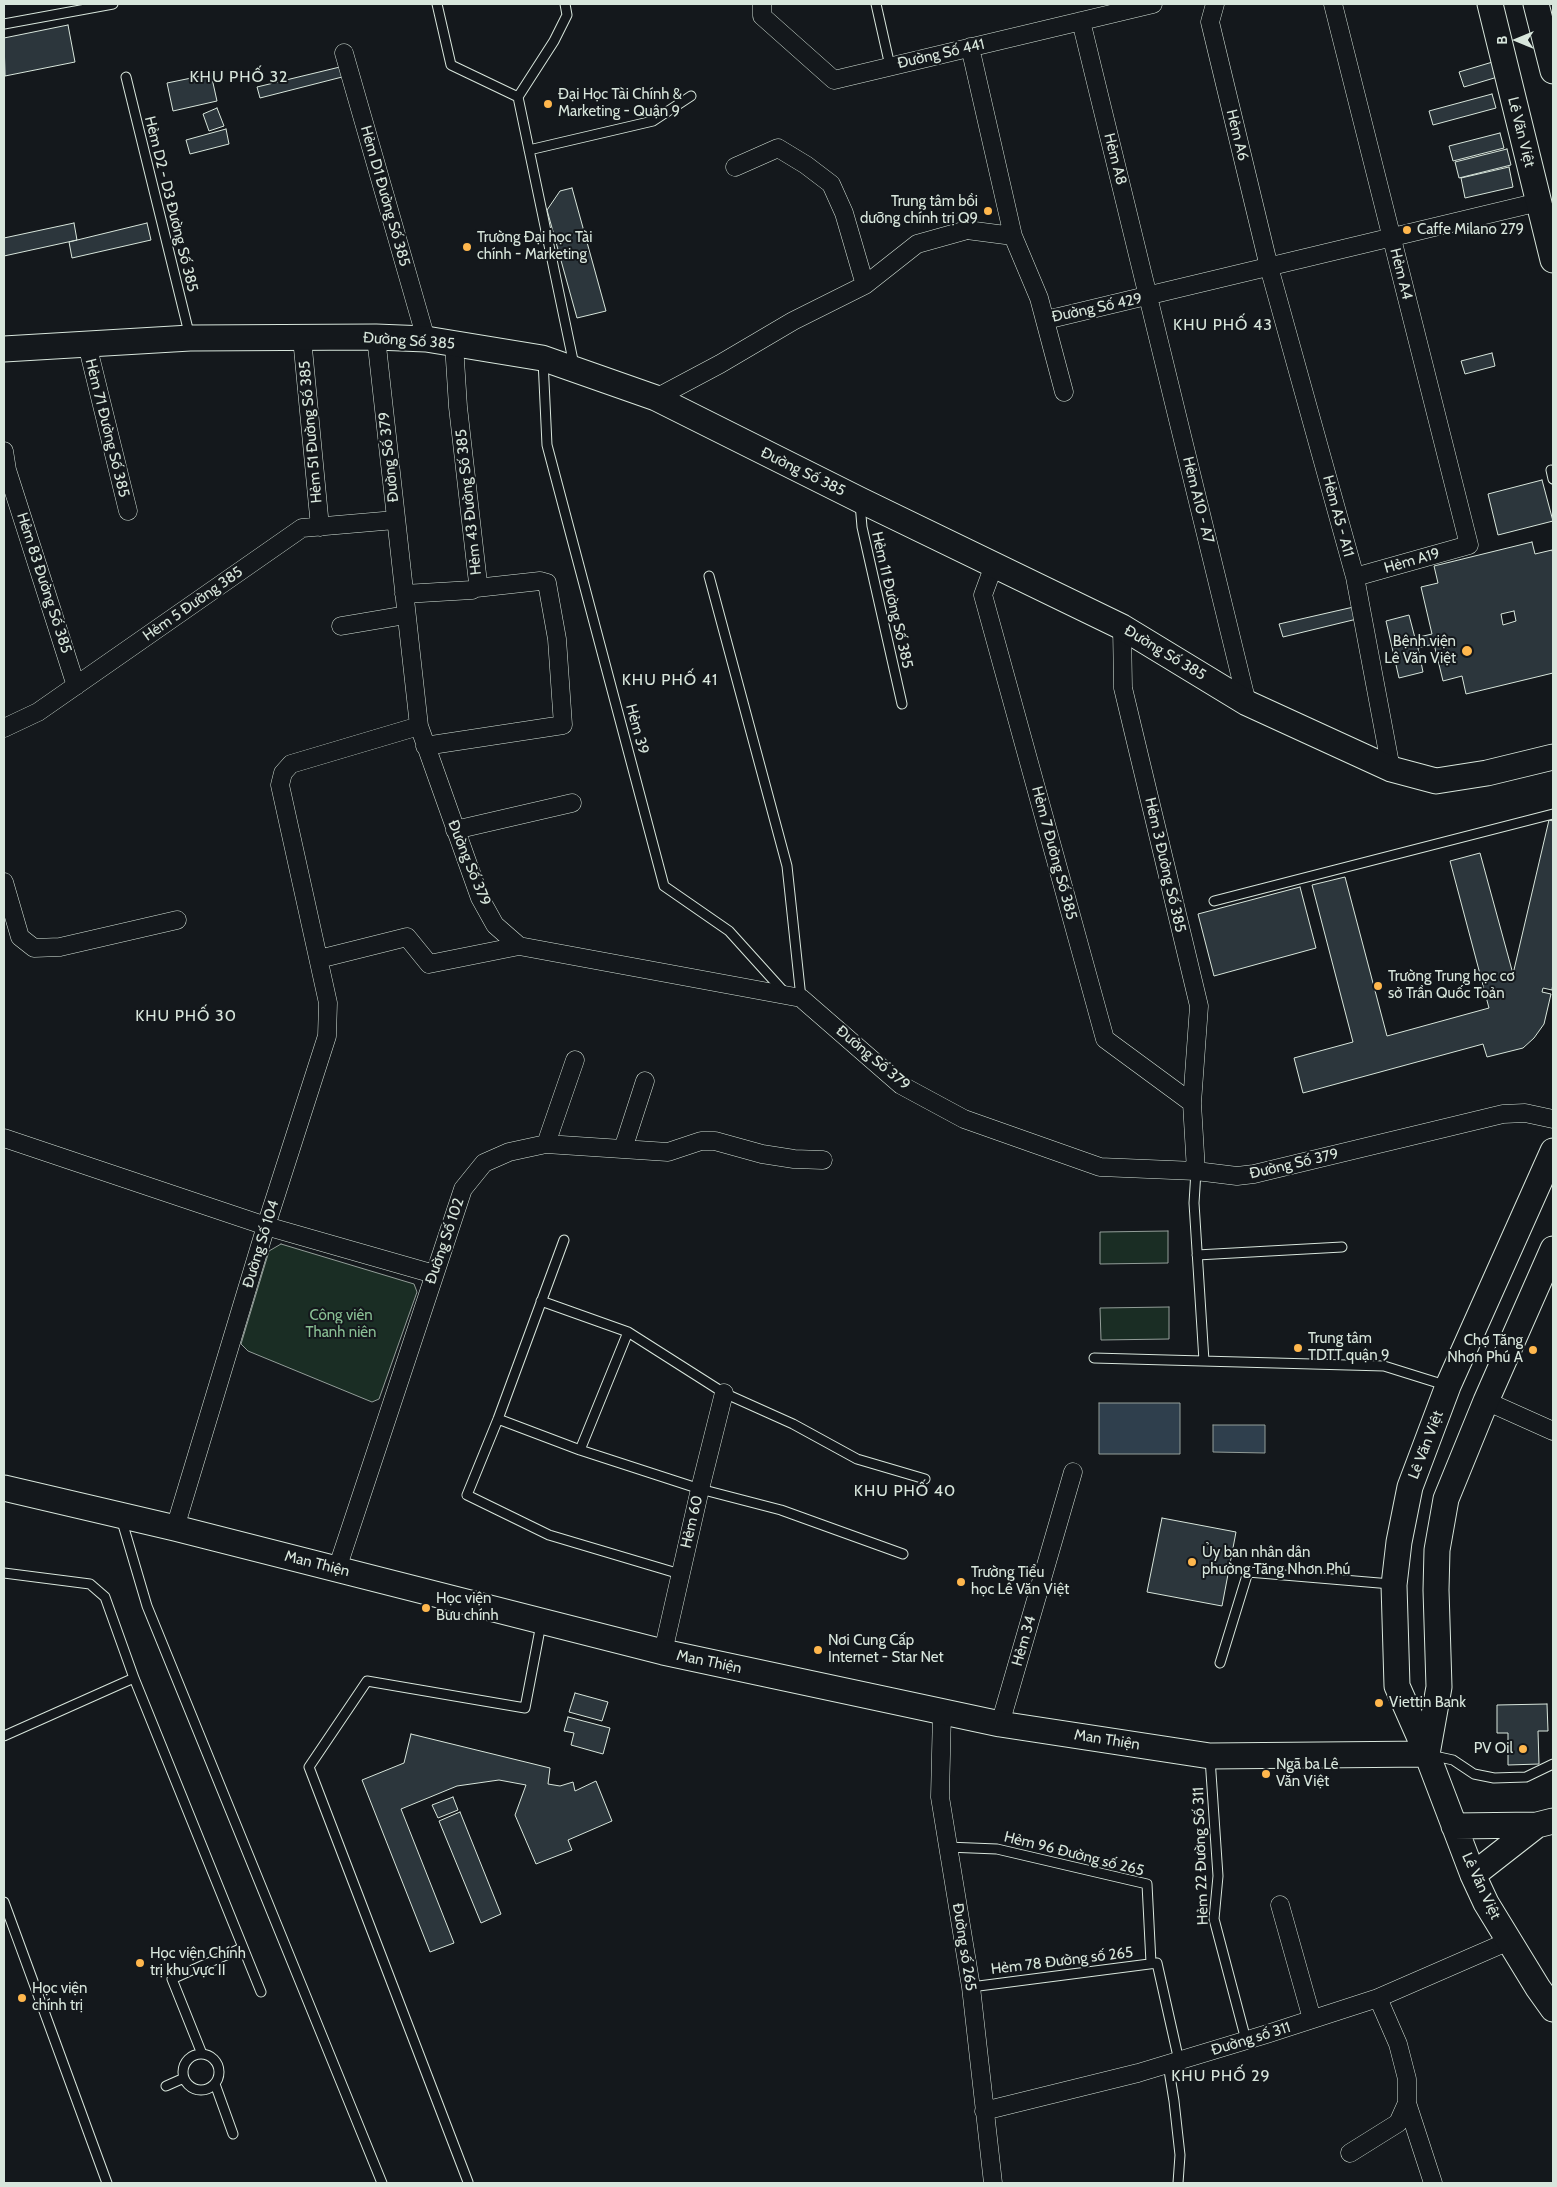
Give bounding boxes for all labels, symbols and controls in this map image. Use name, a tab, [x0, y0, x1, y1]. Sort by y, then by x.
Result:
north arrow	[1492, 15, 1542, 65]
street label: Đường Số 441	[896, 35, 986, 73]
text: B	[1493, 36, 1511, 44]
district label: KHU PHỐ 32	[188, 67, 290, 87]
place label: Đại Học Tài Chính & Marketing - Quận 9	[558, 86, 682, 121]
street label: Lê Văn Việt	[1504, 95, 1538, 169]
marker: Đại Học Tài Chính & Marketing - Quận 9	[542, 98, 554, 110]
street label: Hẻm A6	[1222, 107, 1252, 163]
street label: Hẻm D2 - D3 Đường Số 385	[140, 114, 202, 294]
street label: Hẻm D1 Đường Số 385	[356, 123, 414, 269]
street label: Hẻm A8	[1100, 131, 1130, 187]
place label: Trung tâm bồi dưỡng chính trị Q9	[860, 193, 978, 228]
marker: Trung tâm bồi dưỡng chính trị Q9	[982, 205, 994, 217]
place label: Caffe Milano 279	[1417, 221, 1524, 239]
marker: Caffe Milano 279	[1401, 224, 1413, 236]
place label: Trường Đại học Tài chính - Marketing	[477, 229, 592, 264]
marker: Trường Đại học Tài chính - Marketing	[461, 241, 473, 253]
street label: Hẻm A4	[1386, 246, 1416, 302]
street label: Đường Số 429	[1050, 290, 1144, 326]
district label: KHU PHỐ 43	[1172, 315, 1274, 335]
street label: Đường Số 385	[362, 329, 456, 353]
street label: Hẻm 71 Đường Số 385	[81, 357, 133, 499]
street label: Hẻm 51 Đường Số 385	[296, 360, 326, 504]
street label: Đường Số 379	[375, 411, 403, 503]
street label: Hẻm 43 Đường Số 385	[452, 428, 486, 576]
street label: Đường Số 385	[758, 444, 848, 500]
street label: Hẻm A10 - A7	[1179, 455, 1217, 545]
street label: Hẻm A5 - A11	[1318, 473, 1358, 559]
street label: Hẻm 83 Đường Số 385	[13, 510, 75, 656]
street label: Hẻm 11 Đường Số 385	[868, 530, 916, 670]
street label: Hẻm A19	[1382, 544, 1442, 578]
street label: Hẻm 5 Đường 385	[140, 563, 246, 645]
street label: Đường Số 385	[1121, 622, 1209, 684]
place label: Bệnh viện Lê Văn Việt	[1384, 633, 1456, 668]
marker: Bệnh viện Lê Văn Việt	[1460, 644, 1474, 658]
district label: KHU PHỐ 41	[621, 670, 719, 690]
street label: Hẻm 39	[622, 702, 652, 756]
street label: Hẻm 7 Đường Số 385	[1028, 784, 1080, 922]
street label: Hẻm 3 Đường Số 385	[1141, 796, 1189, 934]
street label: Đường Số 379	[444, 818, 494, 908]
place label: Trường Trung học cơ sở Trần Quốc Toản	[1388, 968, 1515, 1003]
marker: Trường Trung học cơ sở Trần Quốc Toản	[1372, 980, 1384, 992]
district label: KHU PHỐ 30	[134, 1006, 238, 1026]
street label: Đường Số 379	[832, 1022, 914, 1094]
street label: Đường Số 379	[1248, 1145, 1340, 1183]
street label: Đường Số 102	[422, 1196, 468, 1286]
street label: Đường Số 104	[239, 1198, 283, 1290]
park label: Công viên Thanh niên	[306, 1307, 376, 1342]
place label: Trung tâm TDTT quận 9	[1308, 1330, 1390, 1365]
place label: Chợ Tăng Nhơn Phú A	[1447, 1332, 1523, 1367]
marker: Trung tâm TDTT quận 9	[1292, 1342, 1304, 1354]
marker: Chợ Tăng Nhơn Phú A	[1527, 1344, 1539, 1356]
street label: Lê Văn Việt	[1405, 1408, 1447, 1482]
district label: KHU PHỐ 40	[853, 1481, 957, 1501]
street label: Hẻm 60	[677, 1494, 707, 1550]
place label: Ủy ban nhân dân phường Tăng Nhơn Phú	[1202, 1544, 1350, 1579]
street label: Man Thiện	[283, 1547, 351, 1581]
marker: Ủy ban nhân dân phường Tăng Nhơn Phú	[1186, 1556, 1198, 1568]
place label: Trường Tiểu học Lê Văn Việt	[971, 1564, 1069, 1599]
marker: Trường Tiểu học Lê Văn Việt	[955, 1576, 967, 1588]
place label: Học viện Bưu chính	[436, 1590, 499, 1625]
marker: Học viện Bưu chính	[420, 1602, 432, 1614]
street label: Hẻm 34	[1008, 1614, 1040, 1668]
place label: Nơi Cung Cấp Internet - Star Net	[828, 1632, 944, 1667]
marker: Nơi Cung Cấp Internet - Star Net	[812, 1644, 824, 1656]
street label: Man Thiện	[675, 1646, 743, 1678]
place label: Viettin Bank	[1389, 1694, 1466, 1712]
marker: Viettin Bank	[1373, 1697, 1385, 1709]
street label: Man Thiện	[1073, 1726, 1141, 1754]
place label: PV Oil	[1474, 1740, 1513, 1758]
marker: PV Oil	[1517, 1743, 1529, 1755]
place label: Ngã ba Lê Văn Việt	[1276, 1756, 1338, 1791]
marker: Ngã ba Lê Văn Việt	[1260, 1768, 1272, 1780]
street label: Hẻm 22 Đường Số 311	[1190, 1787, 1212, 1925]
street label: Hẻm 96 Đường số 265	[1002, 1828, 1146, 1880]
street label: Lê Văn Việt	[1458, 1850, 1504, 1922]
street label: Đường số 265	[948, 1902, 980, 1992]
street label: Hẻm 78 Đường số 265	[990, 1943, 1134, 1979]
place label: Học viện Chính trị khu vực II	[150, 1945, 246, 1980]
marker: Học viện Chính trị khu vực II	[134, 1957, 146, 1969]
place label: Học viện chính trị	[32, 1980, 87, 2015]
marker: Học viện chính trị	[16, 1992, 28, 2004]
street label: Đường số 311	[1209, 2018, 1293, 2060]
district label: KHU PHỐ 29	[1170, 2066, 1272, 2086]

